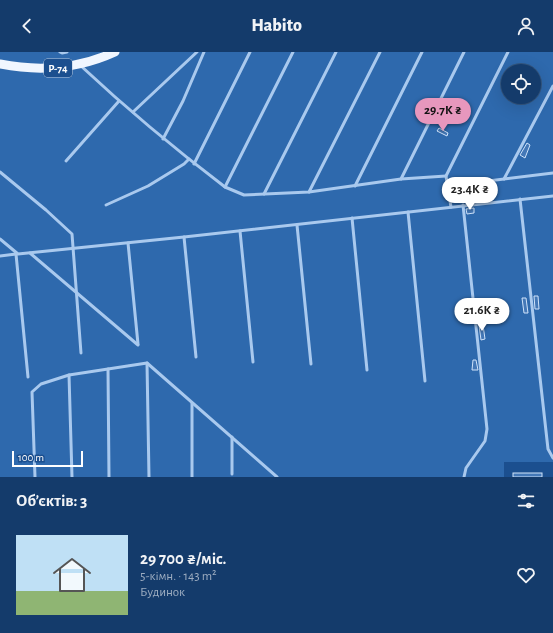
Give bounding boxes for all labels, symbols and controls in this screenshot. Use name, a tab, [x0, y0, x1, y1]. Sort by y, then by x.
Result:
icon: back	[16, 15, 38, 37]
icon: person	[515, 15, 537, 37]
text: Habito	[251, 17, 302, 35]
road number: Р-74	[44, 59, 72, 77]
map controls	[501, 64, 541, 104]
button: locate	[501, 64, 541, 104]
pin: 29.7K ₴	[406, 98, 480, 132]
text: 29.7K ₴	[424, 104, 462, 117]
pin: 23.4K ₴	[433, 177, 507, 211]
text: 23.4K ₴	[451, 183, 489, 196]
pin: 21.6K ₴	[445, 298, 519, 332]
text: 21.6K ₴	[463, 304, 501, 317]
scale bar	[12, 449, 83, 468]
text: 100 m	[18, 452, 44, 463]
icon: filters	[515, 490, 537, 512]
text: Об’єктів: 3	[16, 492, 87, 509]
text: 29 700 ₴/міс.	[140, 550, 226, 567]
icon: home	[48, 551, 96, 599]
icon: heart	[515, 564, 537, 586]
text: 5-кімн. · 143 m²	[140, 570, 217, 583]
text: Будинок	[140, 586, 185, 599]

